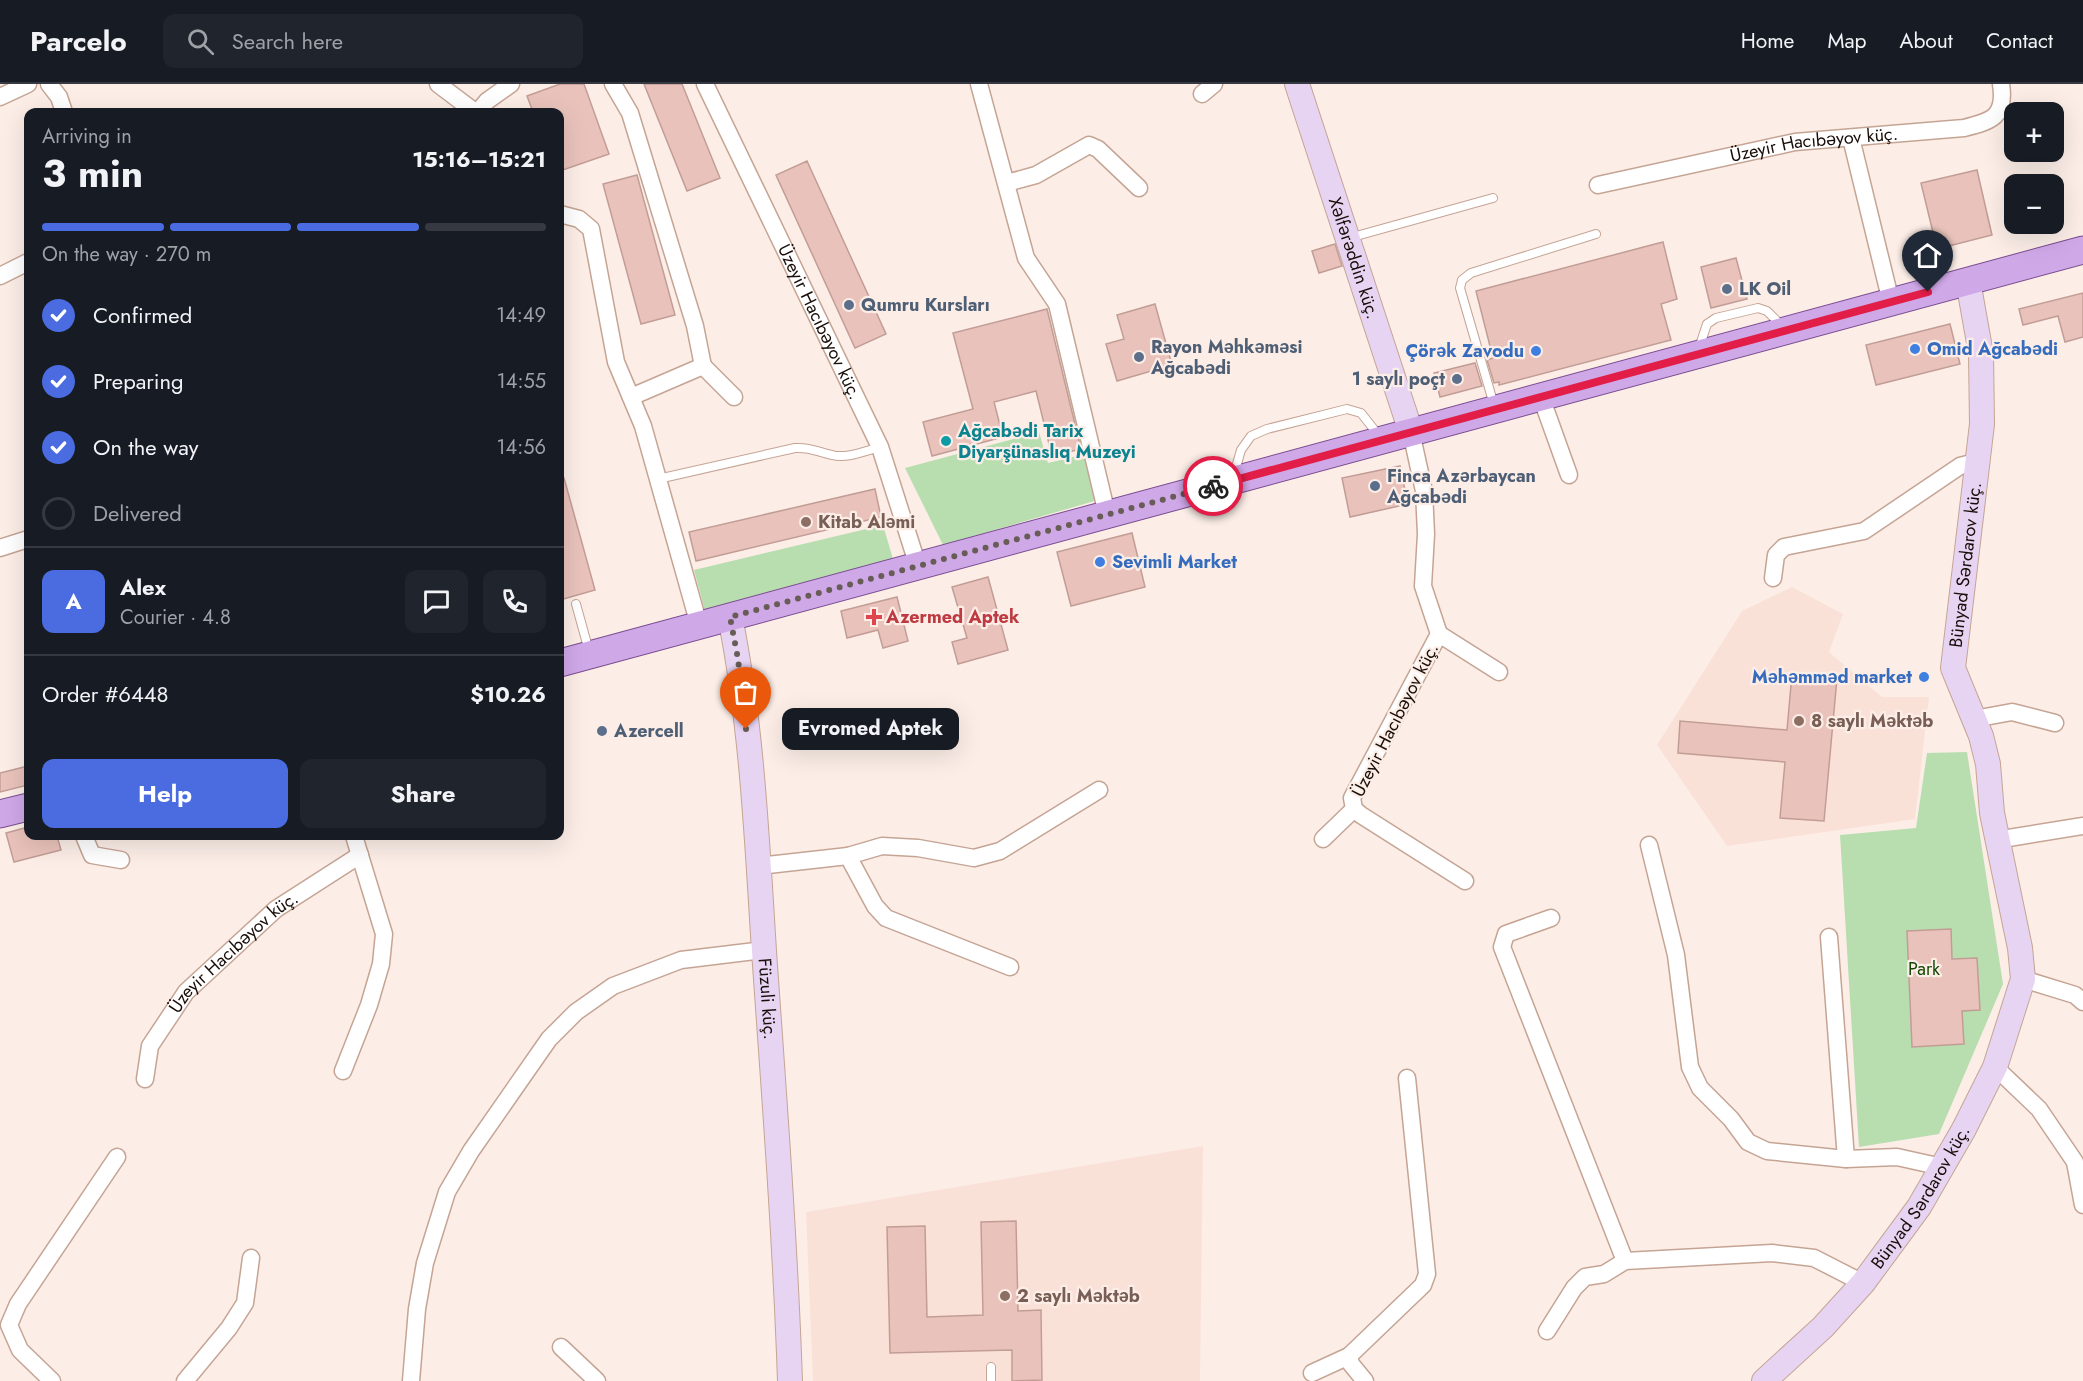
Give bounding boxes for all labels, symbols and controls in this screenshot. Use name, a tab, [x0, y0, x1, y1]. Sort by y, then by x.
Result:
search box	[163, 14, 583, 68]
text: Parcelo	[30, 21, 127, 62]
icon: search	[184, 25, 217, 58]
text: Search here	[232, 25, 343, 57]
text: Home	[1741, 26, 1794, 56]
text: Map	[1827, 26, 1867, 56]
text: About	[1900, 26, 1953, 56]
text: Contact	[1986, 26, 2053, 56]
map controls	[2004, 102, 2064, 234]
button: +	[2004, 102, 2064, 162]
street label: Üzeyir Hacıbəyov küç.	[1727, 121, 1899, 169]
text: Arriving in	[42, 122, 132, 151]
text: 15:16–15:21	[412, 143, 546, 175]
text: 3 min	[42, 145, 143, 202]
button: −	[2004, 174, 2064, 234]
street label: Xəlfərəddin küç.	[1322, 194, 1386, 322]
pin	[1902, 230, 1953, 292]
icon: home	[1911, 239, 1944, 272]
text: On the way · 270 m	[42, 240, 211, 269]
street label: Üzeyir Hacıbəyov küç.	[771, 240, 868, 404]
place label: LK Oil	[1739, 276, 1791, 302]
marker: LK Oil	[1720, 282, 1734, 296]
place label: Qumru Kursları	[861, 292, 990, 318]
marker: Qumru Kursları	[842, 298, 856, 312]
icon: check	[42, 299, 75, 332]
text: Confirmed	[93, 299, 192, 331]
text: 14:49	[496, 301, 546, 330]
place label: Rayon Məhkəməsi Ağcabədi	[1150, 334, 1302, 381]
place label: Omid Ağcabədi	[1927, 336, 2058, 362]
place label: Çörək Zavodu	[1406, 338, 1524, 364]
marker: Omid Ağcabədi	[1908, 342, 1922, 356]
marker: Çörək Zavodu	[1529, 344, 1543, 358]
marker: Rayon Məhkəməsi Ağcabədi	[1132, 350, 1146, 364]
icon: check	[42, 365, 75, 398]
text: Preparing	[93, 365, 184, 397]
place label: 1 saylı poçt	[1352, 366, 1445, 392]
text: 14:55	[497, 367, 546, 396]
marker: 1 saylı poçt	[1450, 372, 1464, 386]
place label: Ağcabədi Tarix Diyarşünaslıq Muzeyi	[957, 418, 1136, 465]
icon: check	[42, 431, 75, 464]
text: On the way	[93, 431, 198, 463]
text: 14:56	[497, 433, 546, 462]
marker: Ağcabədi Tarix Diyarşünaslıq Muzeyi	[939, 434, 953, 448]
courier	[1183, 456, 1243, 516]
place label: Finca Azərbaycan Ağcabədi	[1386, 463, 1536, 510]
icon: bike	[1197, 470, 1230, 503]
marker: Finca Azərbaycan Ağcabədi	[1368, 479, 1382, 493]
street label: Bünyad Sərdarov küç.	[1943, 481, 1988, 649]
text: Delivered	[93, 497, 182, 529]
place label: Kitab Aləmi	[818, 509, 915, 535]
marker: Kitab Aləmi	[799, 515, 813, 529]
place label: Sevimli Market	[1112, 549, 1237, 575]
marker: Sevimli Market	[1093, 555, 1107, 569]
button: chat	[405, 570, 468, 633]
button: phone	[483, 570, 546, 633]
text: Alex	[120, 571, 166, 603]
text: A	[65, 585, 82, 617]
text: Courier · 4.8	[120, 603, 231, 632]
place label: Azermed Aptek	[885, 604, 1020, 630]
marker: Azermed Aptek	[867, 610, 881, 624]
street label: Üzeyir Hacıbəyov küç.	[1345, 639, 1445, 801]
place label: Məhəmməd market	[1752, 664, 1912, 690]
pin	[720, 667, 771, 729]
marker: Məhəmməd market	[1917, 670, 1931, 684]
icon: bag	[729, 676, 762, 709]
text: Order #6448	[42, 678, 169, 710]
text: $10.26	[470, 678, 546, 710]
callout: Evromed Aptek	[782, 708, 959, 750]
place label: 8 saylı Məktəb	[1811, 708, 1933, 734]
text: Evromed Aptek	[798, 714, 943, 743]
marker: 8 saylı Məktəb	[1792, 714, 1806, 728]
place label: Azercell	[613, 718, 684, 744]
marker: Azercell	[595, 724, 609, 738]
button: Help	[42, 759, 288, 828]
button: Share	[300, 759, 546, 828]
street label: Üzeyir Hacıbəyov küç.	[162, 885, 303, 1018]
park label: Park	[1908, 956, 1940, 982]
street label: Füzuli küç.	[752, 957, 783, 1040]
street label: Bünyad Sərdarov küç.	[1865, 1121, 1976, 1274]
place label: 2 saylı Məktəb	[1017, 1283, 1140, 1309]
marker: 2 saylı Məktəb	[998, 1289, 1012, 1303]

